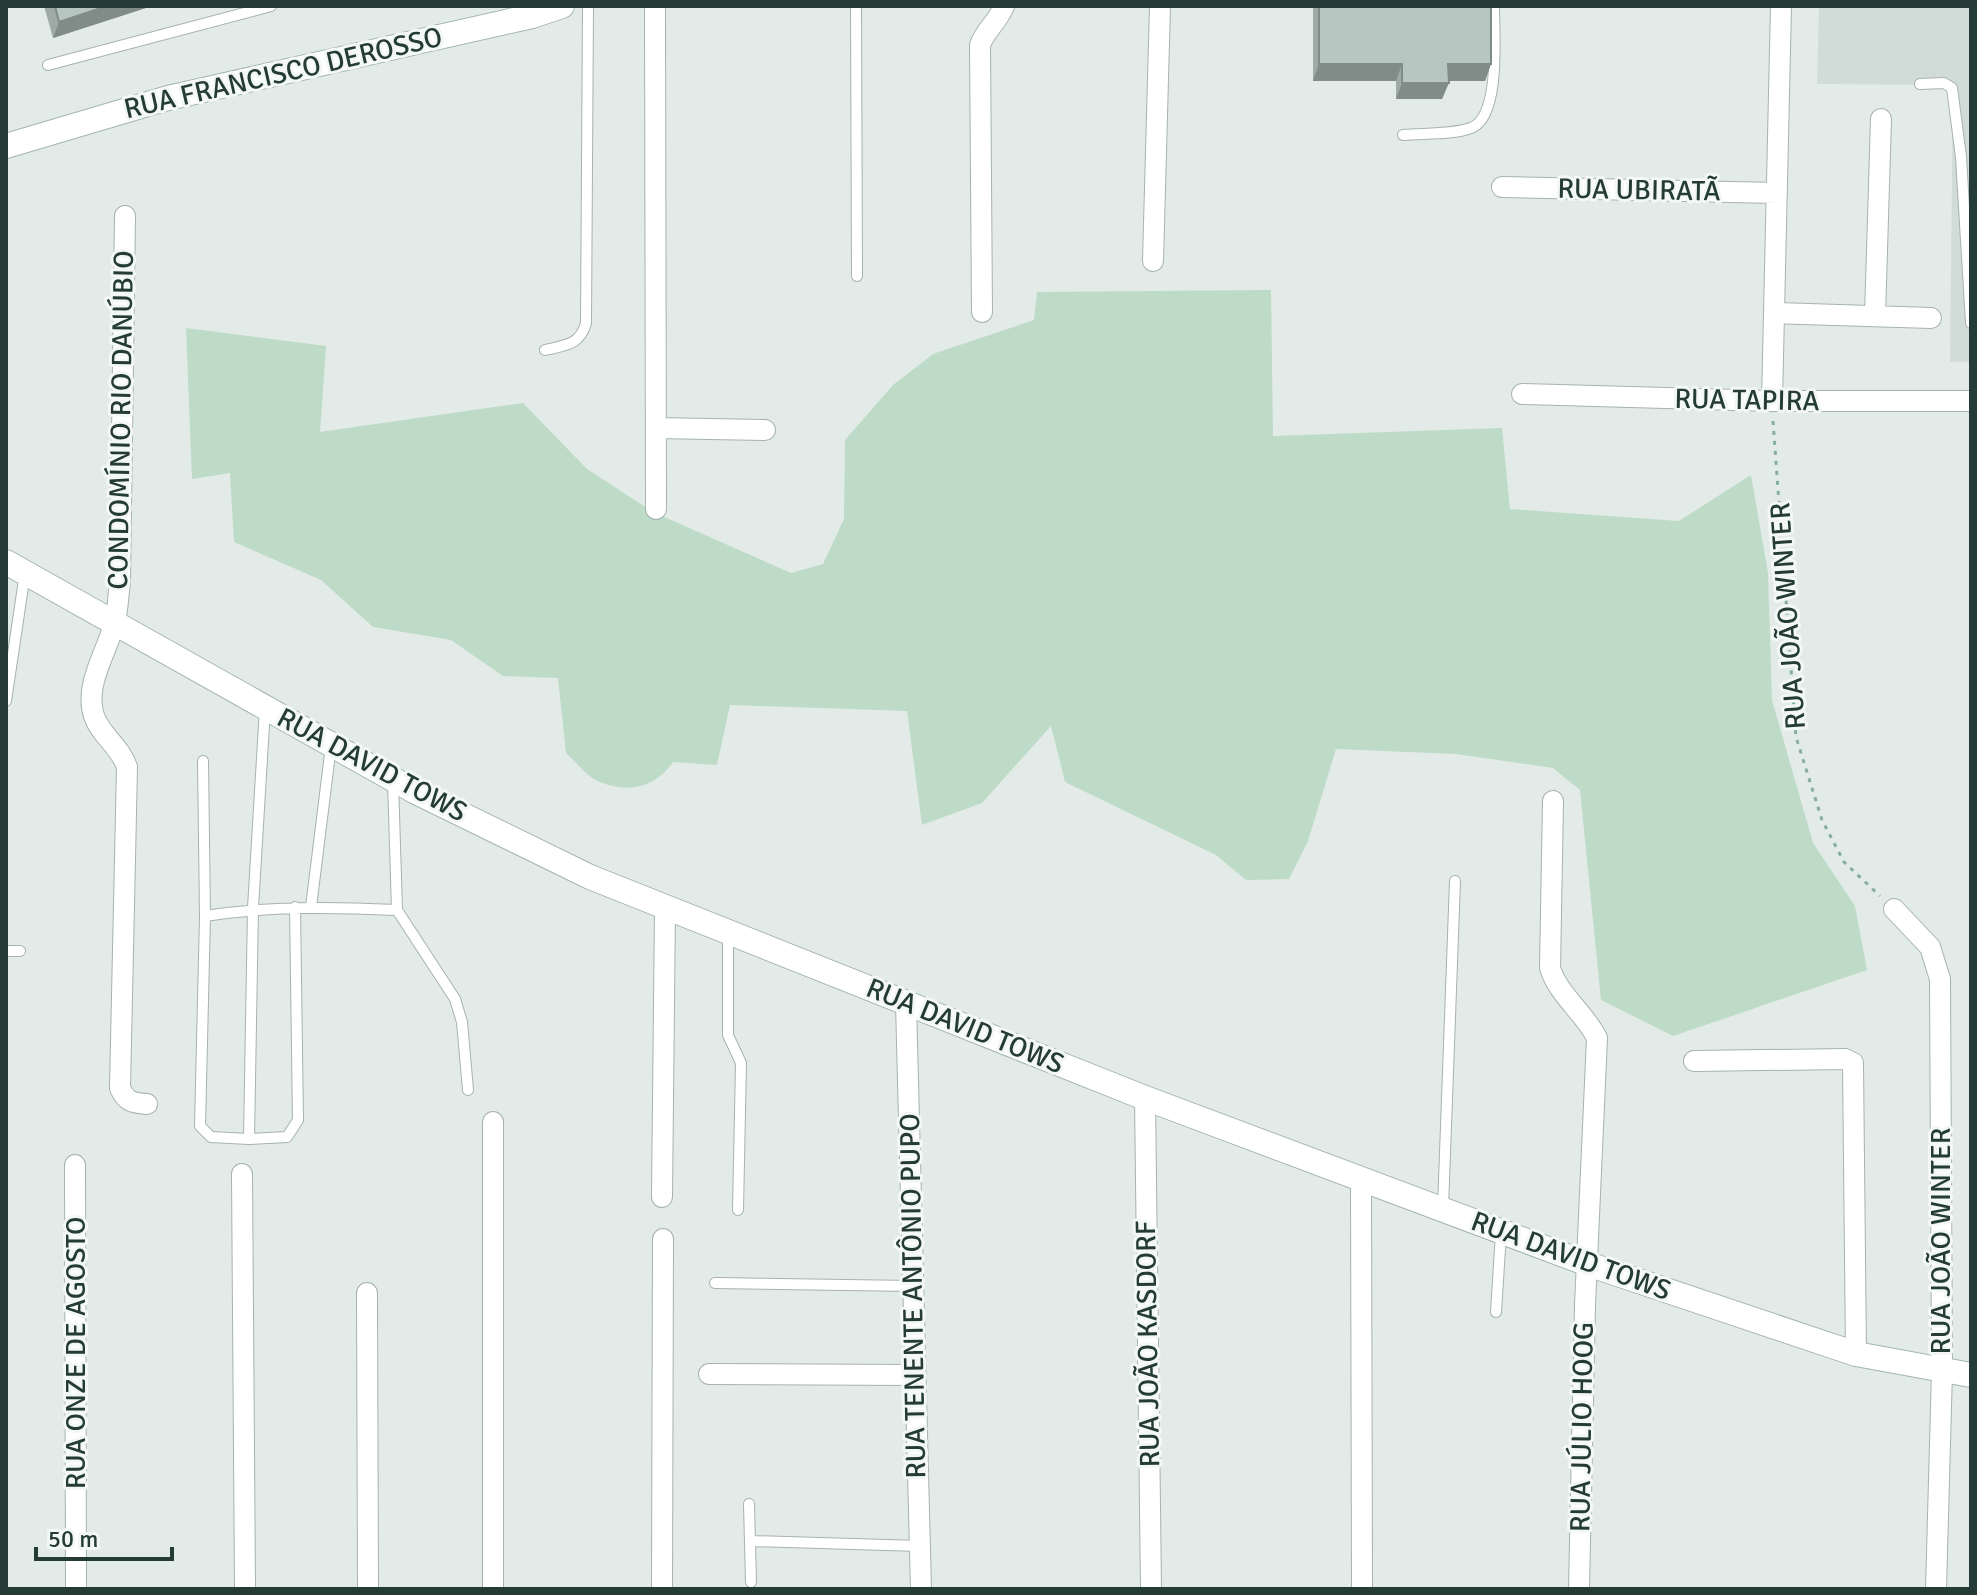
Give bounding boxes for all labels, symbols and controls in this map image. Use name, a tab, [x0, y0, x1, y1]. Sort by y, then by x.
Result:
street label: RUA FRANCISCO DEROSSO	[121, 20, 445, 126]
street label: RUA UBIRATÃ	[1557, 172, 1721, 208]
street label: CONDOMÍNIO RIO DANÚBIO	[101, 250, 141, 590]
street label: RUA TAPIRA	[1674, 382, 1820, 418]
street label: RUA JOÃO WINTER	[1763, 502, 1813, 730]
street label: RUA DAVID TOWS	[271, 701, 473, 829]
street label: RUA DAVID TOWS	[861, 971, 1069, 1081]
street label: RUA TENENTE ANTÔNIO PUPO	[893, 1113, 933, 1479]
street label: RUA JOÃO WINTER	[1924, 1127, 1958, 1355]
street label: RUA DAVID TOWS	[1466, 1204, 1676, 1308]
street label: RUA ONZE DE AGOSTO	[59, 1217, 93, 1489]
street label: RUA JOÃO KASDORF	[1129, 1220, 1167, 1468]
street label: RUA JÚLIO HOOG	[1563, 1322, 1601, 1532]
scale bar	[36, 1511, 172, 1561]
text: 50 m	[48, 1524, 98, 1554]

